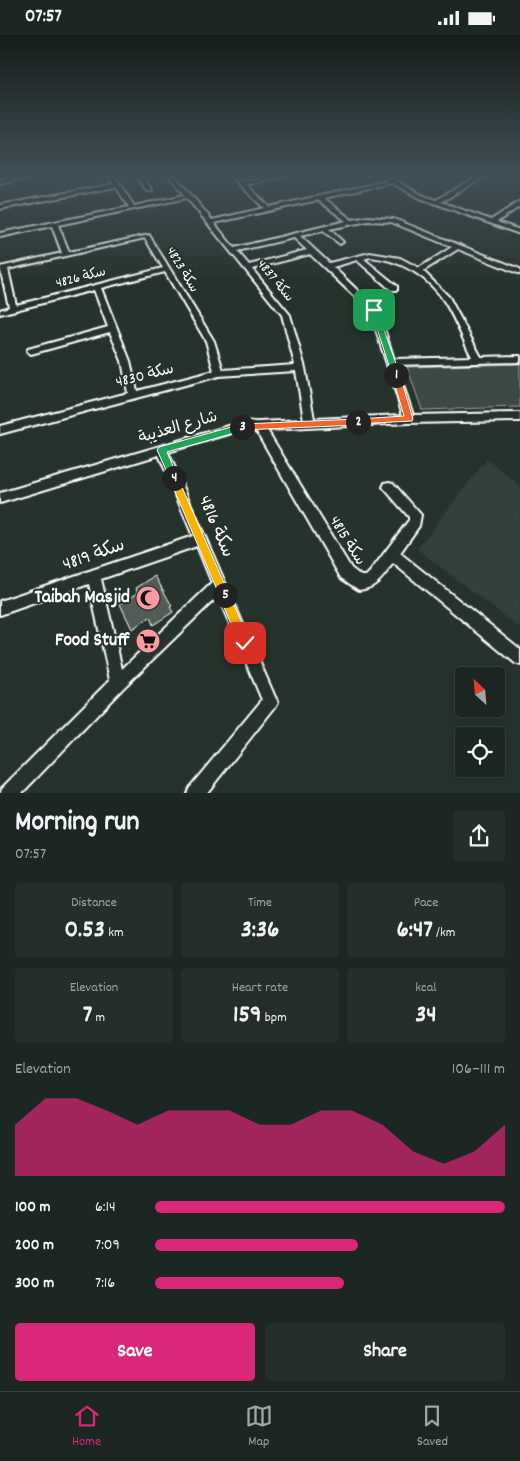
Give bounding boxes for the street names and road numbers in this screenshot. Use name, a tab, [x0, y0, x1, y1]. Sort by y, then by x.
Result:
street label: سكة 4823	[160, 243, 204, 297]
street label: سكة 4837	[252, 255, 298, 307]
street label: سكة 4826	[54, 262, 108, 294]
street label: سكة 4830	[113, 358, 177, 394]
street label: شارع العذيبة	[136, 406, 220, 450]
street label: سكة 4816	[190, 492, 240, 562]
street label: سكة 4815	[323, 512, 371, 570]
street label: سكة 4819	[59, 533, 129, 579]

